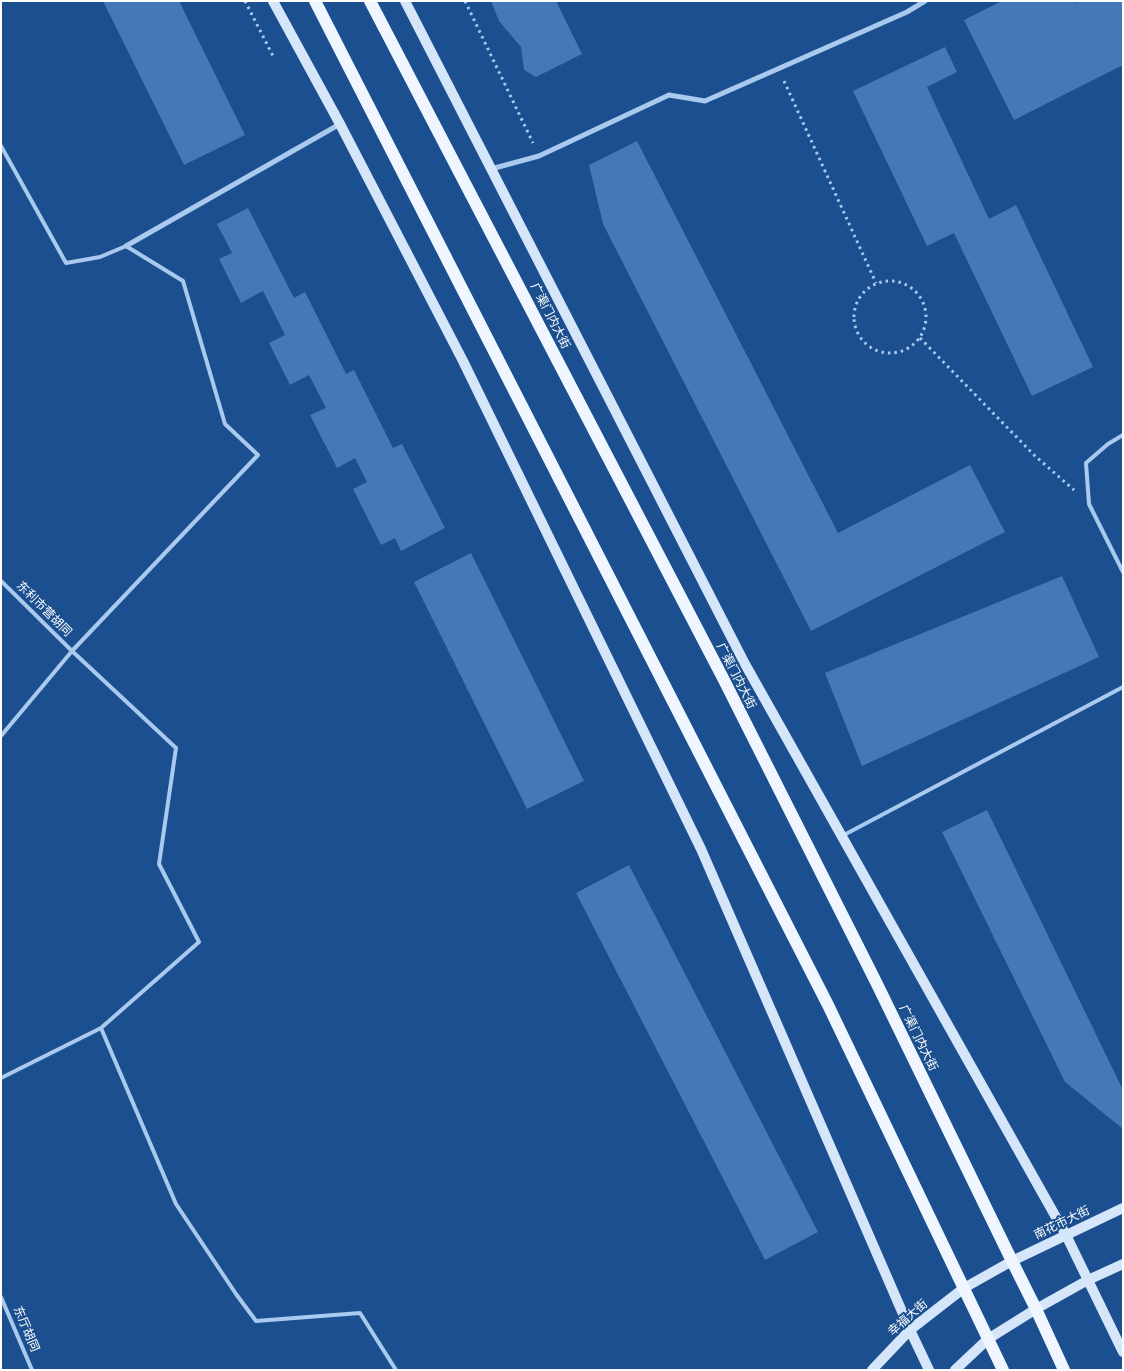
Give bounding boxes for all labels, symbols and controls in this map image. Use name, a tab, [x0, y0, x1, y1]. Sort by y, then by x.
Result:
street label: 广渠门内大街	[527, 281, 573, 351]
street label: 东利市营胡同	[13, 578, 75, 640]
street label: 广渠门内大街	[713, 641, 759, 711]
street label: 广渠门内大街	[896, 1002, 940, 1074]
street label: 南花市大街	[1032, 1203, 1092, 1243]
street label: 幸福大街	[885, 1297, 931, 1339]
street label: 东厅胡同	[10, 1304, 42, 1354]

